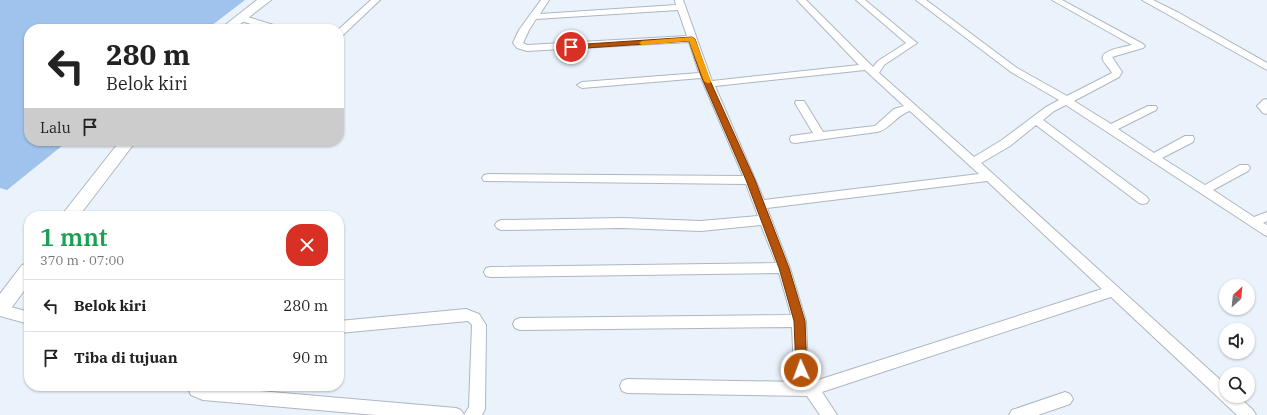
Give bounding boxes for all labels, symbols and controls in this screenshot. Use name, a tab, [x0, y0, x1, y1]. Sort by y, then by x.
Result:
pin	[554, 30, 588, 64]
text: 280 m	[106, 36, 190, 73]
icon: arrive	[560, 36, 582, 58]
icon: left	[40, 40, 92, 92]
text: Belok kiri	[106, 72, 188, 95]
icon: arrive	[79, 116, 101, 138]
text: Lalu	[40, 118, 71, 137]
text: 1 mnt	[40, 221, 108, 253]
button: close	[286, 224, 328, 266]
text: 370 m · 07:00	[40, 252, 124, 269]
north arrow	[1219, 279, 1255, 315]
map controls	[1219, 279, 1255, 403]
icon: left	[40, 295, 62, 317]
text: Belok kiri	[74, 296, 146, 315]
text: 280 m	[283, 296, 328, 315]
button: sound	[1219, 323, 1255, 359]
icon: arrive	[40, 347, 62, 369]
text: Tiba di tujuan	[74, 348, 178, 367]
text: 90 m	[292, 348, 328, 367]
position arrow	[780, 349, 822, 391]
button: search	[1219, 367, 1255, 403]

